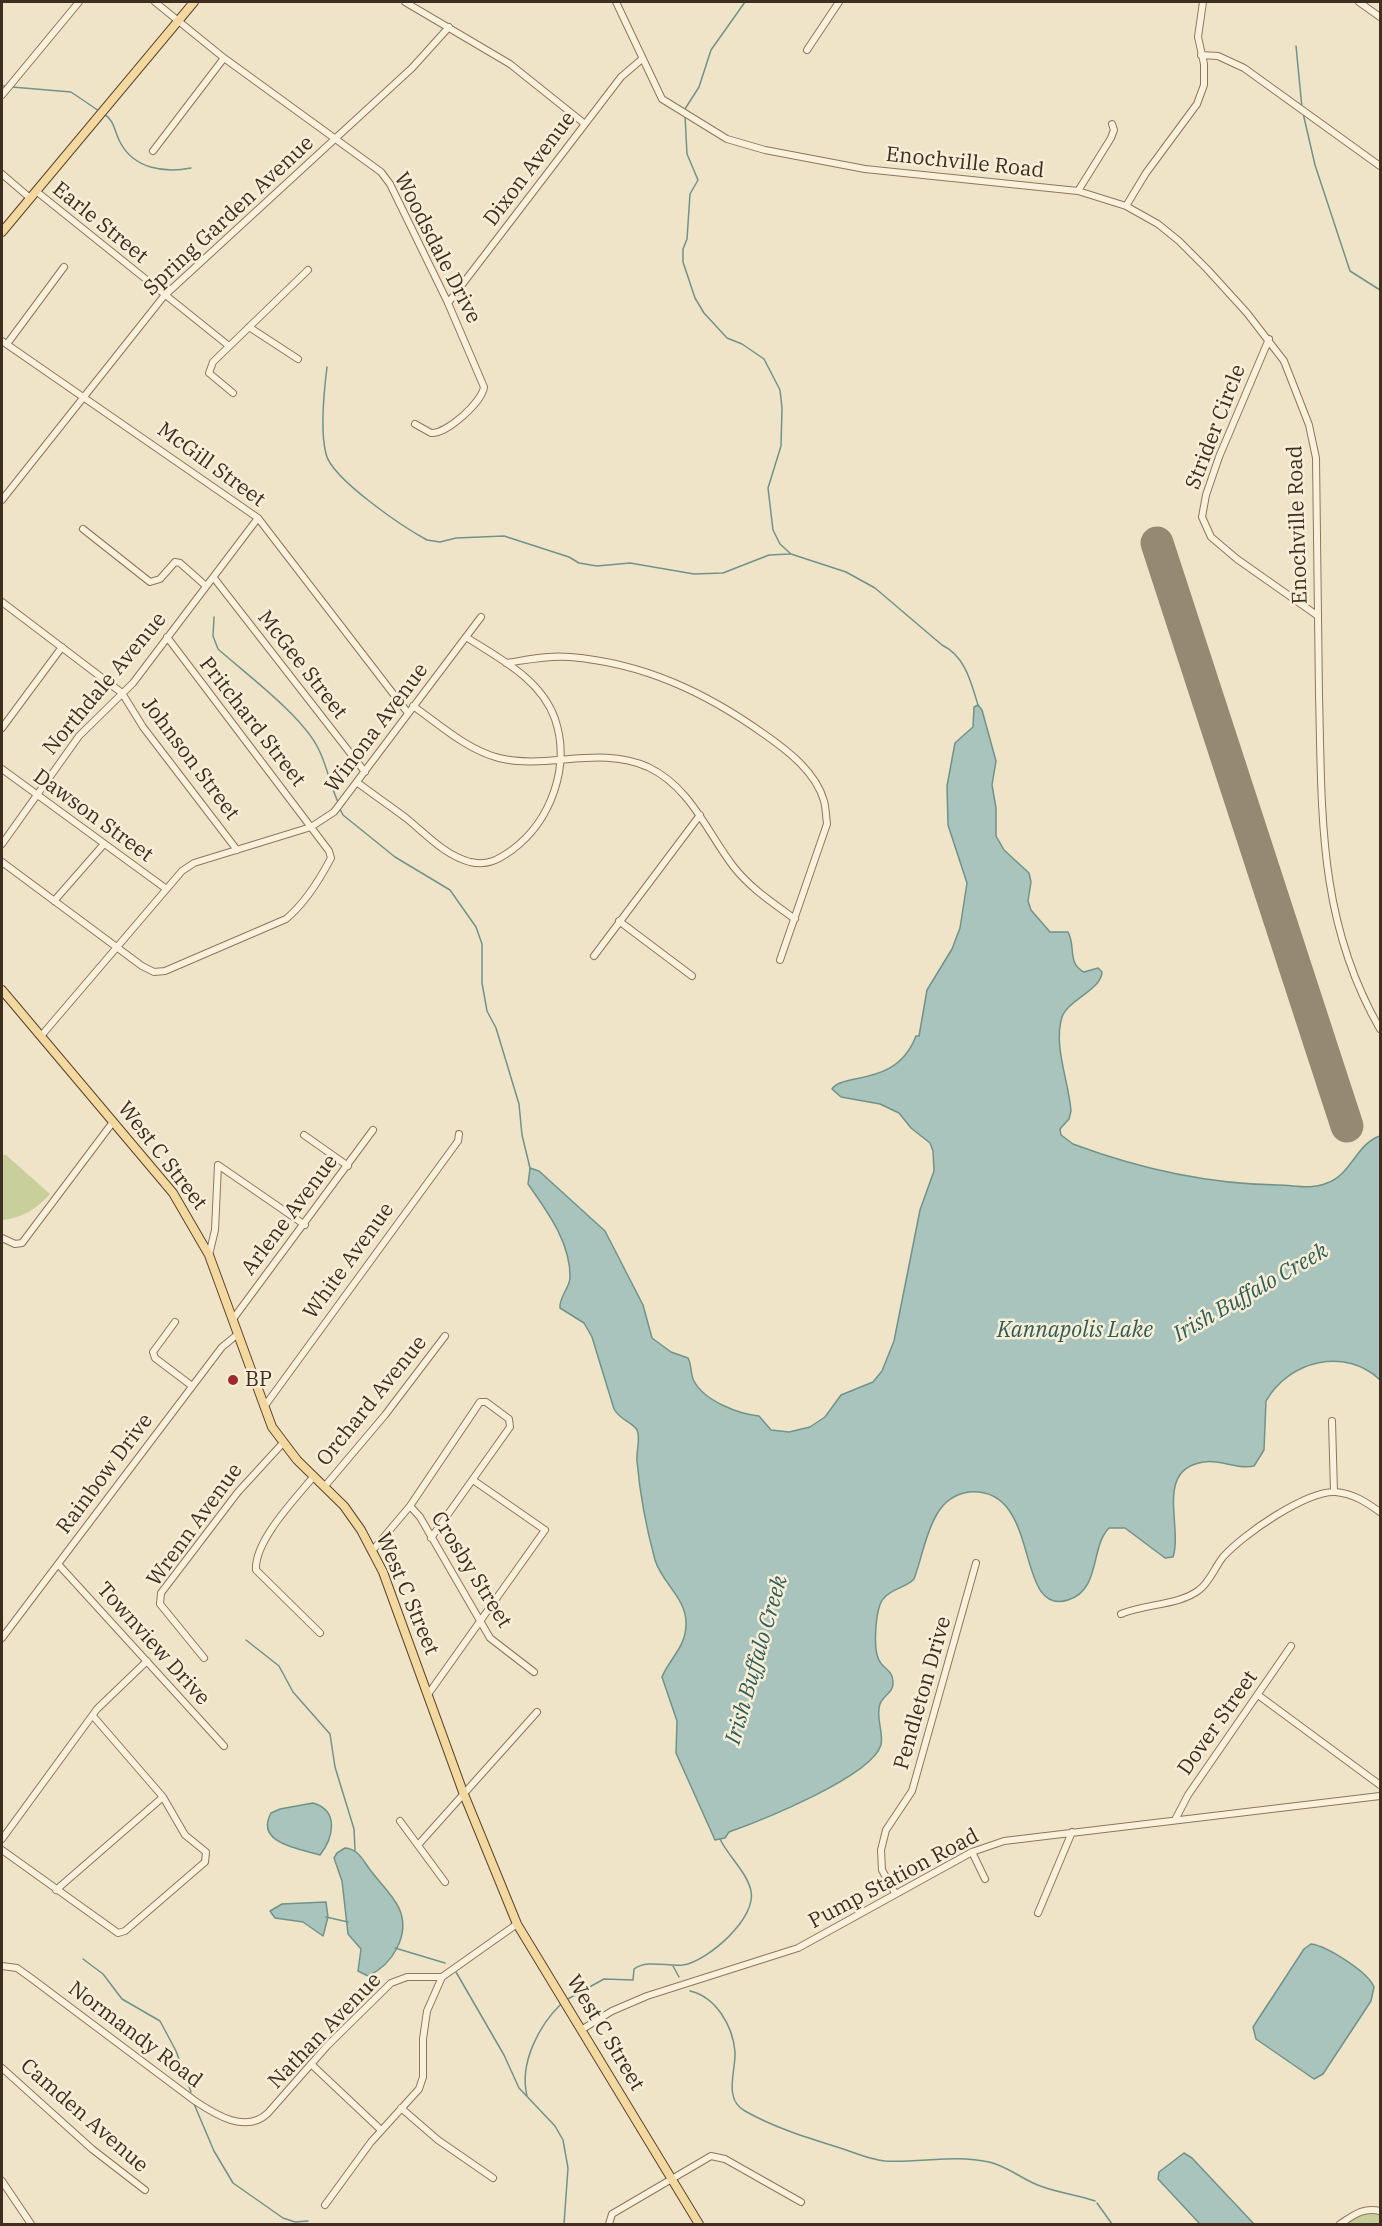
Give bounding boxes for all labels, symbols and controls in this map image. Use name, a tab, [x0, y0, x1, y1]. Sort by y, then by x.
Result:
street label: Dixon Avenue	[479, 107, 581, 231]
street label: Spring Garden Avenue	[139, 131, 319, 301]
street label: Enochville Road	[884, 142, 1046, 184]
street label: Woodsdale Drive	[388, 168, 486, 328]
street label: Earle Street	[47, 177, 153, 269]
street label: Strider Circle	[1181, 361, 1251, 493]
street label: McGill Street	[152, 417, 270, 513]
street label: Enochville Road	[1283, 445, 1313, 605]
street label: McGee Street	[252, 606, 352, 724]
street label: Northdale Avenue	[38, 607, 172, 761]
street label: Pritchard Street	[194, 652, 310, 792]
street label: Winona Avenue	[320, 658, 434, 798]
street label: Johnson Street	[136, 693, 244, 825]
street label: Dawson Street	[28, 764, 158, 868]
street label: West C Street	[112, 1097, 212, 1215]
street label: Arlene Avenue	[236, 1150, 344, 1280]
street label: White Avenue	[298, 1198, 400, 1324]
water label: Irish Buffalo Creek	[1169, 1238, 1333, 1348]
water label: Kannapolis Lake	[997, 1318, 1153, 1344]
street label: Orchard Avenue	[312, 1331, 432, 1471]
place label: BP	[245, 1367, 272, 1393]
marker: BP	[226, 1373, 240, 1387]
street label: Rainbow Drive	[52, 1409, 158, 1539]
street label: Wrenn Avenue	[142, 1459, 248, 1591]
street label: Crosby Street	[425, 1507, 517, 1633]
street label: West C Street	[370, 1529, 444, 1659]
water label: Irish Buffalo Creek	[720, 1573, 794, 1747]
street label: Townview Drive	[91, 1577, 215, 1711]
street label: Pendleton Drive	[889, 1613, 957, 1773]
street label: Dover Street	[1173, 1666, 1263, 1780]
street label: Pump Station Road	[805, 1823, 983, 1935]
street label: Nathan Avenue	[263, 1968, 387, 2094]
street label: West C Street	[561, 1971, 649, 2095]
street label: Normandy Road	[63, 1976, 207, 2094]
street label: Camden Avenue	[15, 2054, 153, 2178]

